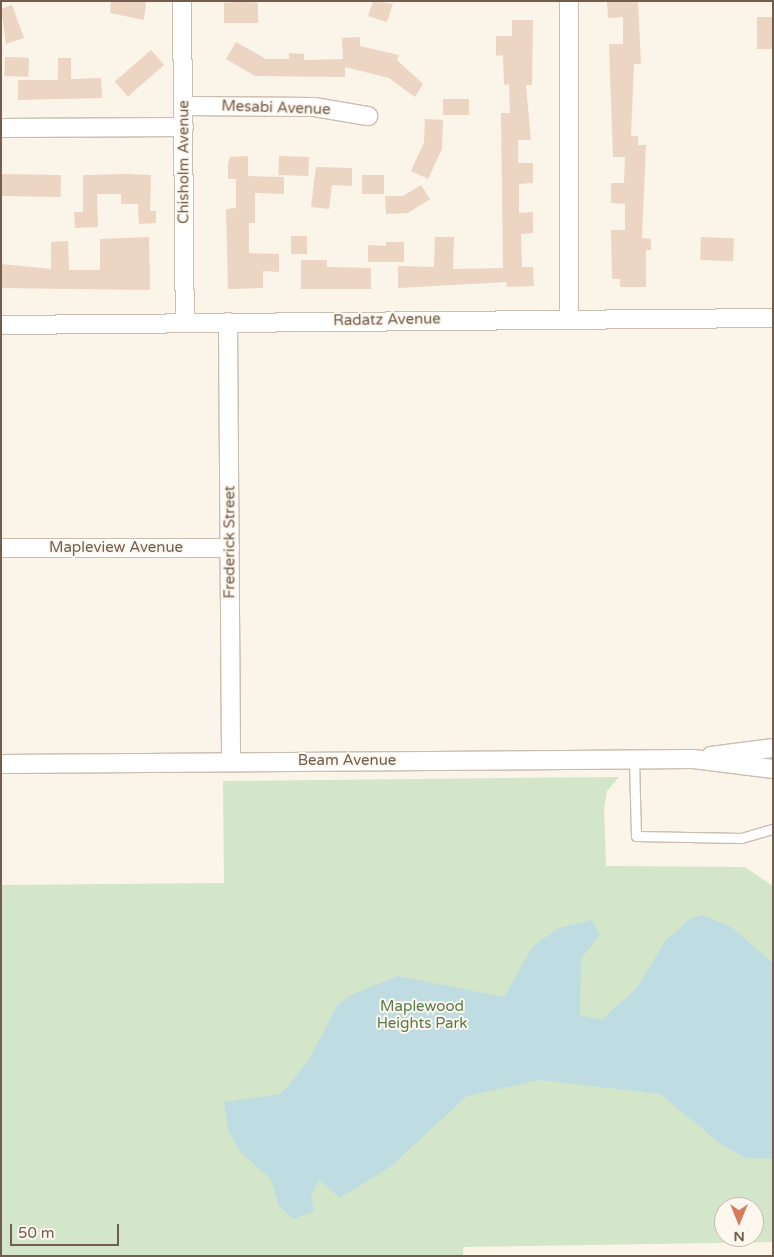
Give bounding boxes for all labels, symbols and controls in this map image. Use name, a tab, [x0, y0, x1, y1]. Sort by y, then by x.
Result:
street label: Mesabi Avenue	[221, 97, 331, 119]
street label: Chisholm Avenue	[175, 100, 193, 224]
street label: Radatz Avenue	[333, 310, 441, 330]
street label: Frederick Street	[221, 485, 239, 599]
street label: Mapleview Avenue	[49, 539, 183, 557]
street label: Beam Avenue	[298, 752, 396, 770]
park label: Maplewood Heights Park	[377, 997, 467, 1032]
north arrow	[714, 1197, 764, 1247]
scale bar	[12, 1214, 121, 1246]
text: 50 m	[18, 1224, 55, 1242]
text: N	[733, 1228, 745, 1245]

